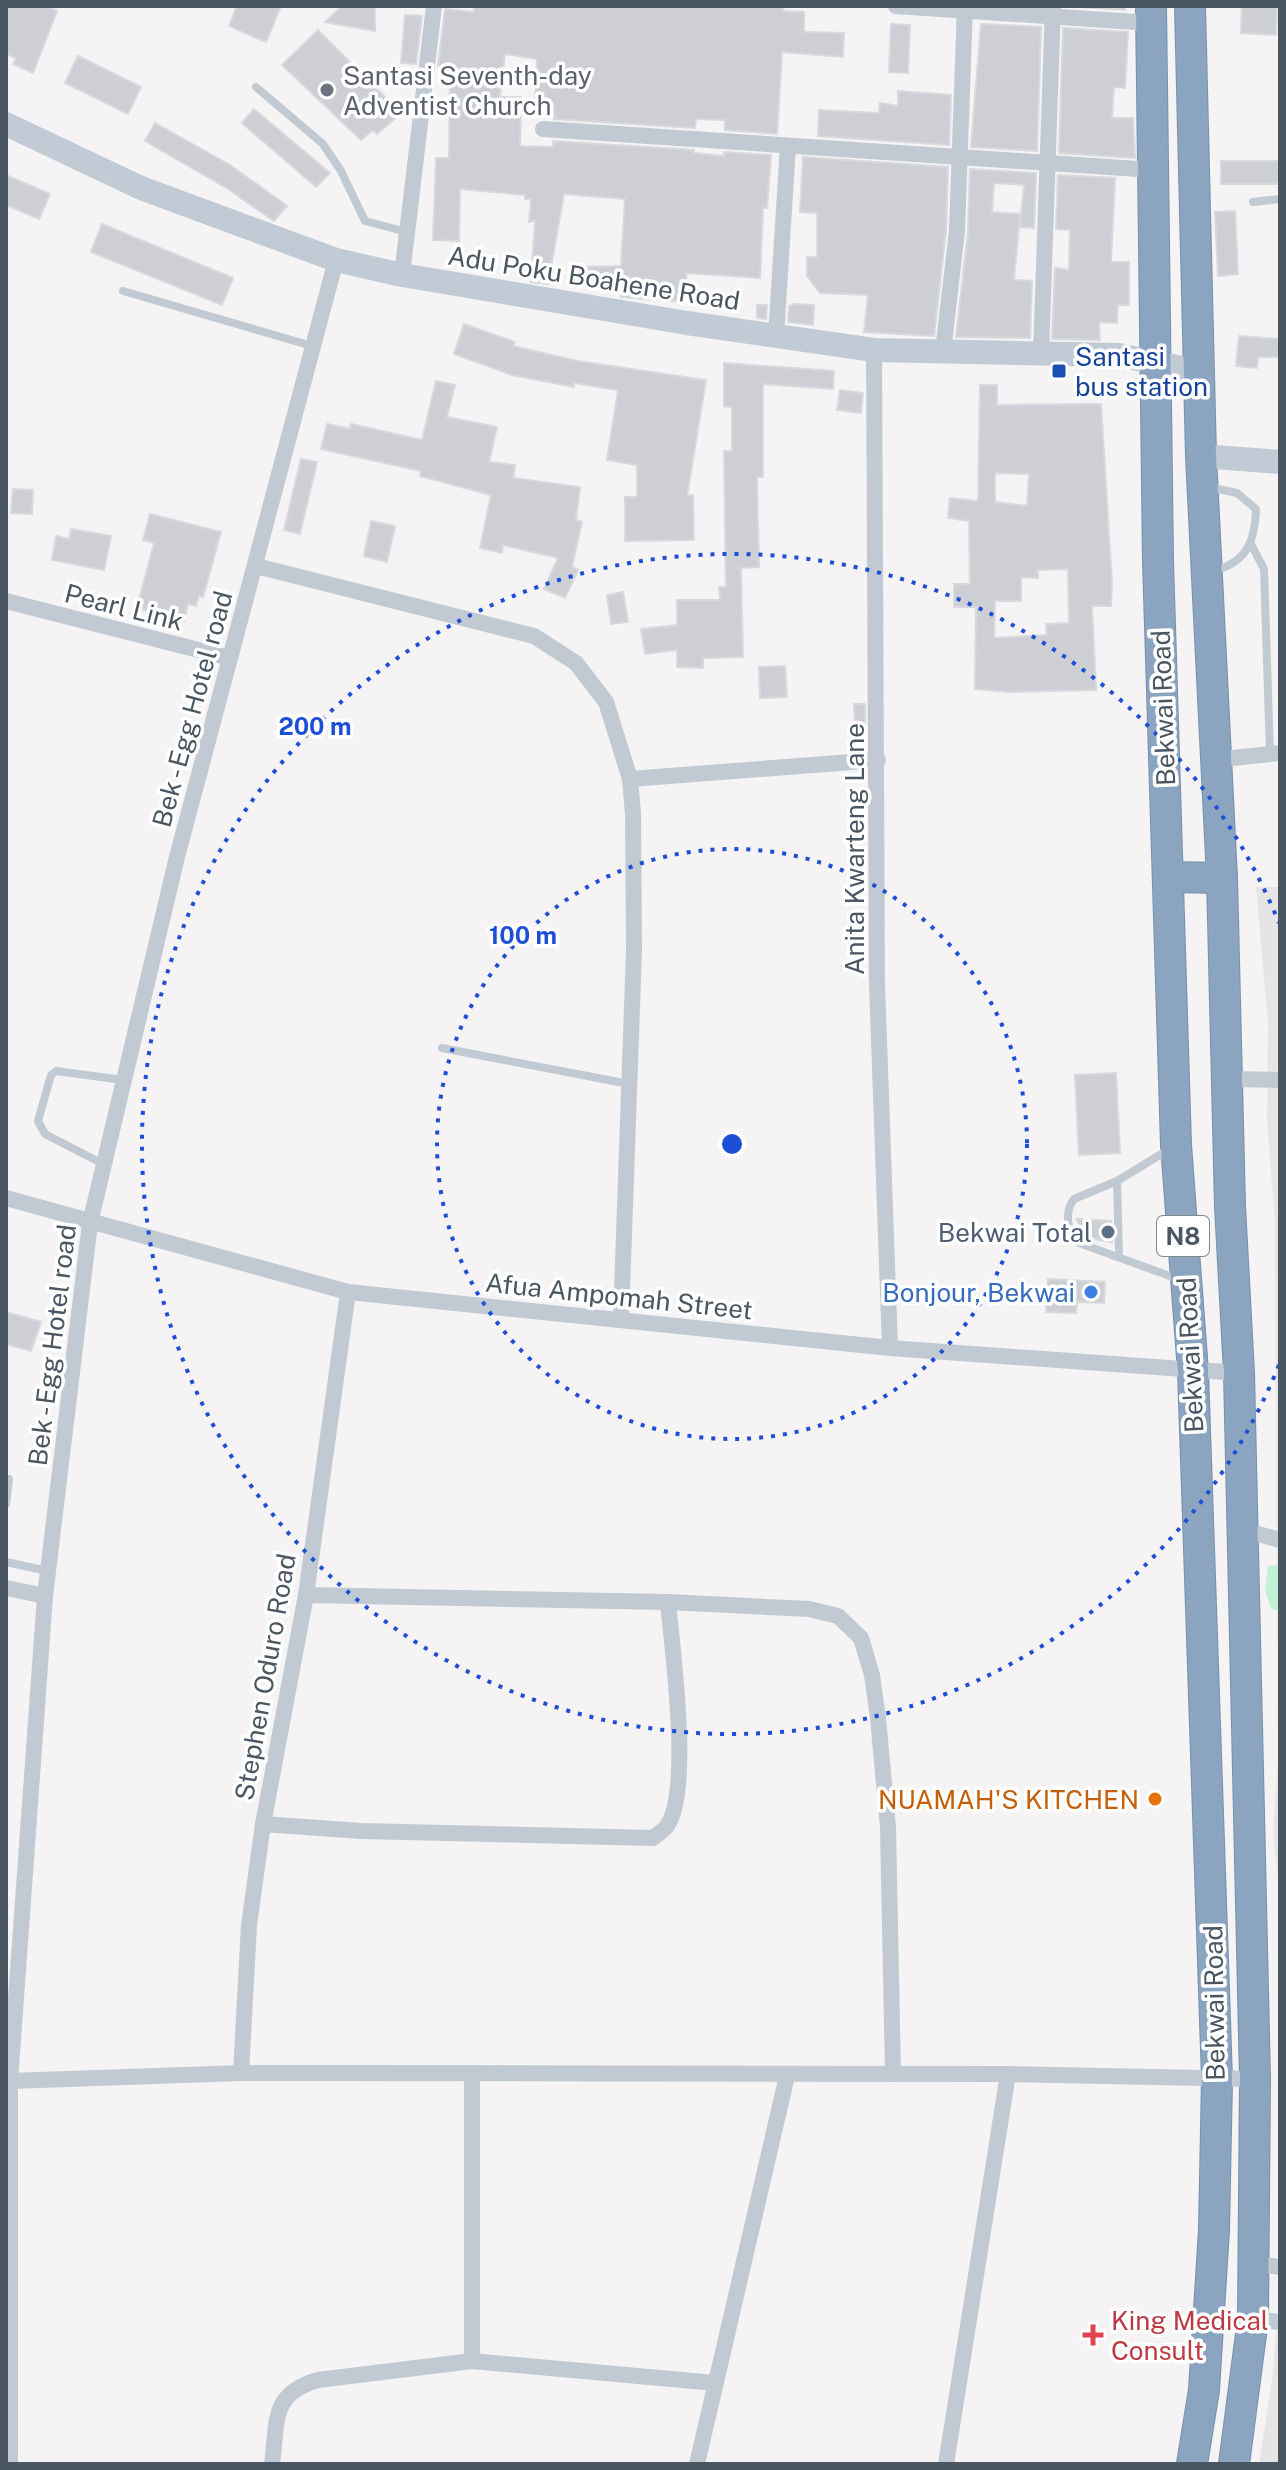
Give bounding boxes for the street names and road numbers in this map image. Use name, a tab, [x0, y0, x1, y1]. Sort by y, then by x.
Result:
street label: Adu Poku Boahene Road	[446, 240, 742, 316]
street label: Pearl Link	[62, 577, 186, 637]
street label: Bek - Egg Hotel road	[146, 588, 238, 830]
street label: Bekwai Road	[1145, 630, 1181, 786]
street label: Anita Kwarteng Lane	[839, 723, 870, 975]
road number: N8	[1157, 1216, 1209, 1256]
street label: Bek - Egg Hotel road	[22, 1222, 82, 1468]
street label: Afua Ampomah Street	[484, 1267, 754, 1325]
street label: Bekwai Road	[1170, 1276, 1210, 1434]
street label: Stephen Oduro Road	[228, 1551, 302, 1803]
street label: Bekwai Road	[1197, 1925, 1231, 2081]

